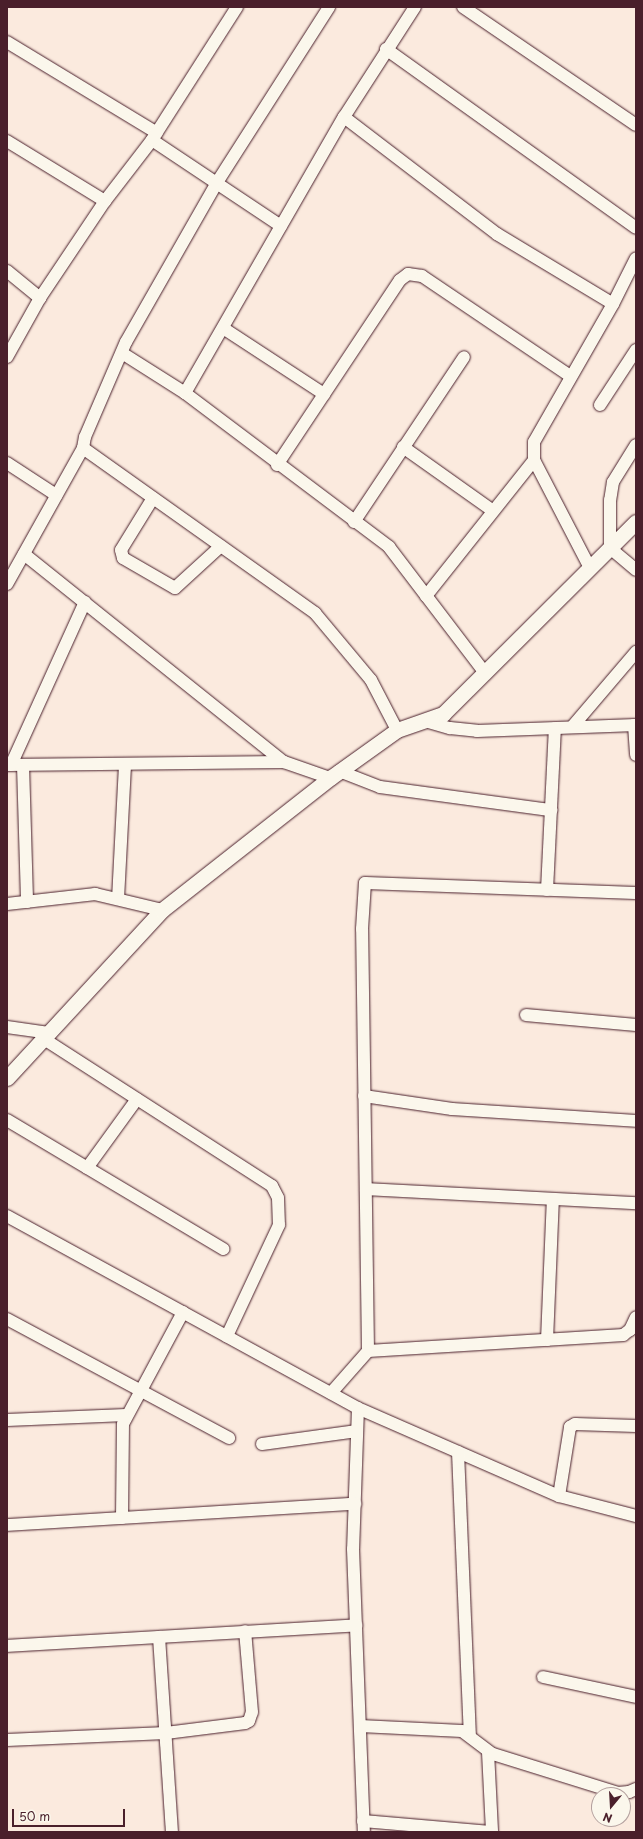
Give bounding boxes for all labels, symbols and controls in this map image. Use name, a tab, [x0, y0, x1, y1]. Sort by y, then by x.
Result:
north arrow	[591, 1787, 631, 1827]
scale bar	[14, 1801, 127, 1827]
text: 50 m	[19, 1807, 50, 1825]
text: N	[601, 1809, 614, 1827]

